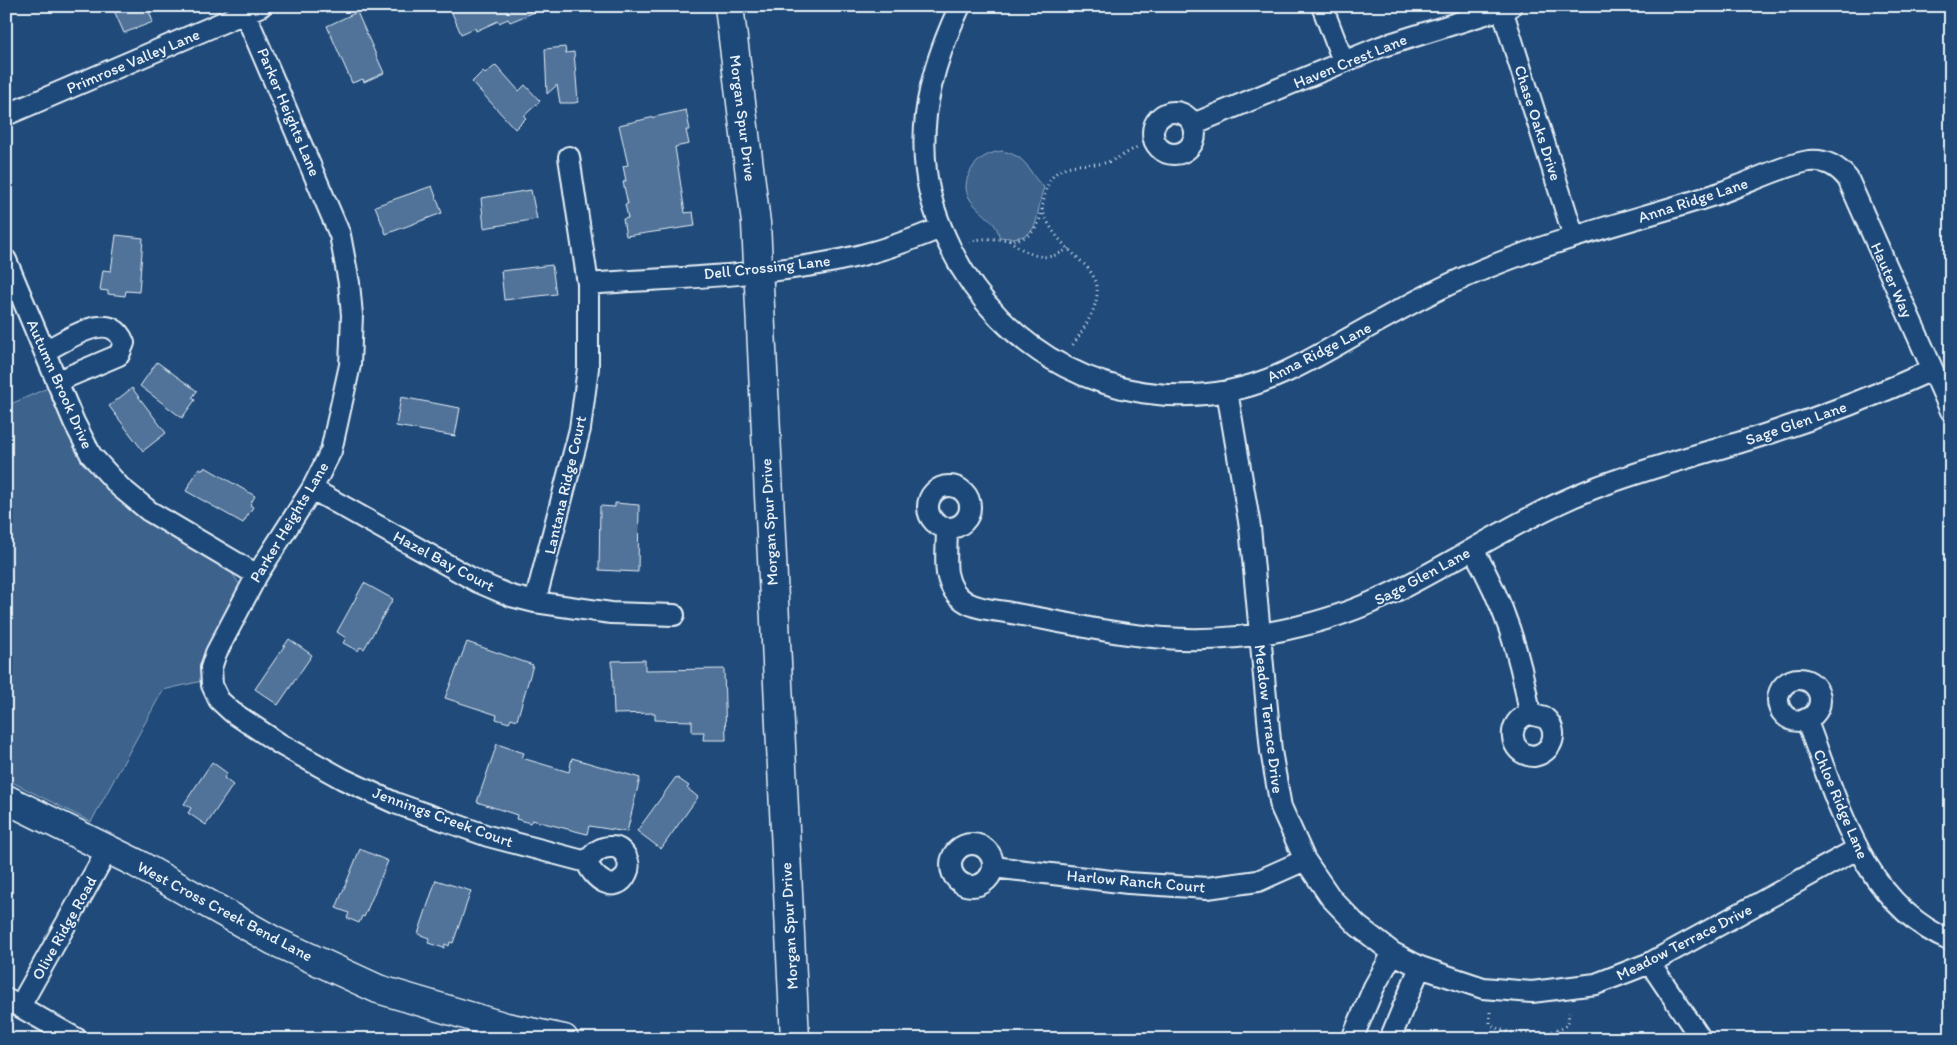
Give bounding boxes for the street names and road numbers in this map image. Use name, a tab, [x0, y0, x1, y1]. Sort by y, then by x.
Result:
street label: Primrose Valley Lane	[64, 24, 202, 98]
street label: Haven Crest Lane	[1291, 30, 1409, 92]
street label: Parker Heights Lane	[253, 45, 325, 179]
street label: Morgan Spur Drive	[726, 54, 760, 182]
street label: Chase Oaks Drive	[1510, 63, 1566, 183]
street label: Anna Ridge Lane	[1636, 173, 1750, 227]
street label: Hauter Way	[1867, 239, 1917, 321]
street label: Dell Crossing Lane	[703, 251, 831, 283]
street label: Autumn Brook Drive	[23, 316, 97, 452]
street label: Anna Ridge Lane	[1264, 318, 1374, 386]
street label: Sage Glen Lane	[1743, 397, 1849, 449]
street label: Lantana Ridge Court	[540, 414, 590, 556]
street label: Parker Heights Lane	[245, 458, 333, 586]
street label: Morgan Spur Drive	[756, 458, 782, 586]
street label: Hazel Bay Court	[390, 526, 498, 596]
street label: Sage Glen Lane	[1371, 543, 1473, 609]
street label: Meadow Terrace Drive	[1250, 644, 1288, 794]
street label: Chloe Ridge Lane	[1809, 746, 1873, 862]
street label: Jennings Creek Court	[370, 783, 516, 851]
street label: West Cross Creek Bend Lane	[134, 857, 316, 965]
street label: Morgan Spur Drive	[776, 862, 802, 990]
street label: Harlow Ranch Court	[1066, 865, 1206, 897]
street label: Olive Ridge Road	[28, 872, 101, 983]
street label: Meadow Terrace Drive	[1613, 900, 1755, 984]

